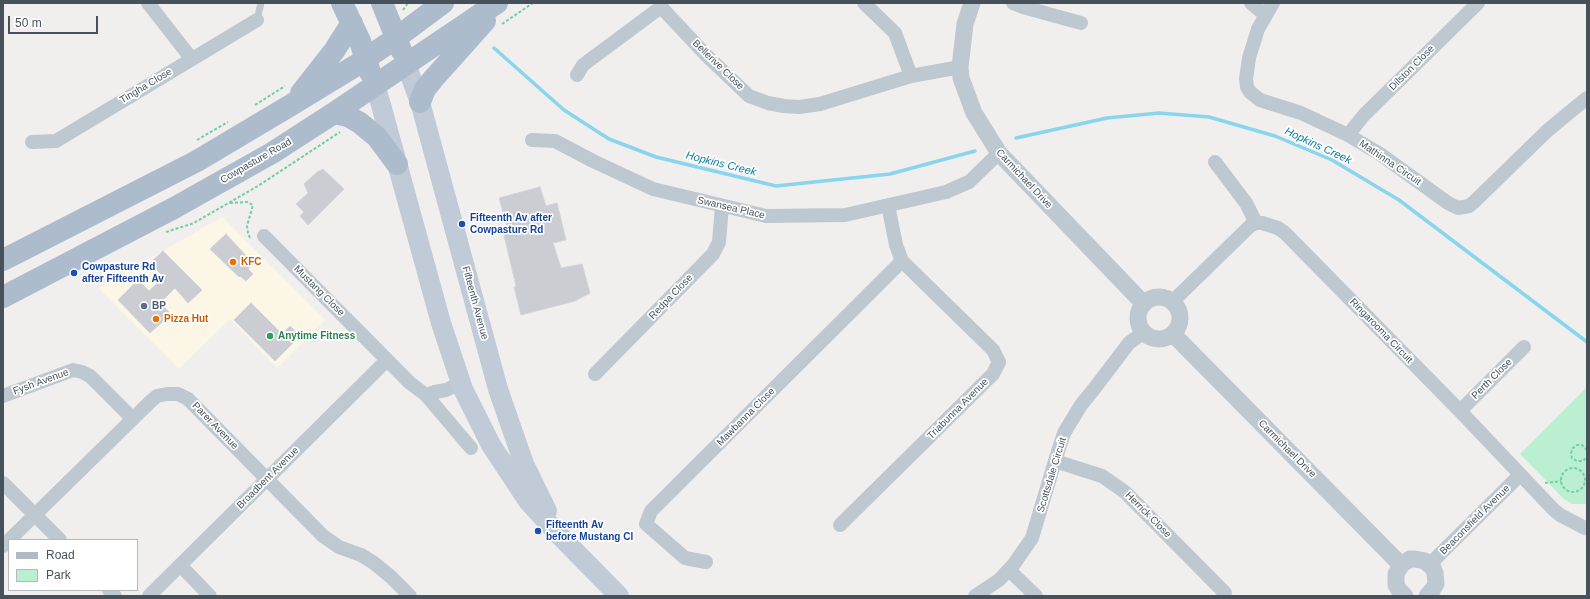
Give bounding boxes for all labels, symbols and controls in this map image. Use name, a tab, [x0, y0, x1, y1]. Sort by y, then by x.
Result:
scale bar	[10, 8, 100, 34]
text: 50 m	[15, 16, 42, 30]
street label: Bellerive Close	[690, 38, 746, 92]
street label: Dilston Close	[1387, 43, 1437, 93]
street label: Tingha Close	[118, 66, 174, 106]
water label: Hopkins Creek	[1283, 125, 1353, 167]
street label: Cowpasture Road	[218, 136, 294, 186]
street label: Mathinna Circuit	[1357, 138, 1423, 188]
street label: Carmichael Drive	[993, 147, 1055, 211]
water label: Hopkins Creek	[684, 149, 758, 179]
street label: Swansea Place	[696, 194, 766, 222]
place label: Fifteenth Av after Cowpasture Rd	[470, 212, 552, 236]
marker: Fifteenth Av after Cowpasture Rd	[457, 219, 467, 229]
place label: KFC	[241, 256, 262, 268]
marker: KFC	[228, 257, 238, 267]
place label: Cowpasture Rd after Fifteenth Av	[82, 261, 164, 284]
street label: Mustang Close	[291, 263, 347, 319]
street label: Fifteenth Avenue	[459, 265, 491, 341]
marker: Cowpasture Rd after Fifteenth Av	[69, 268, 79, 278]
street label: Redpa Close	[647, 272, 695, 322]
street label: Ringarooma Circuit	[1347, 296, 1415, 366]
place label: BP	[152, 300, 166, 312]
marker: BP	[139, 301, 149, 311]
place label: Pizza Hut	[164, 313, 208, 325]
marker: Pizza Hut	[151, 314, 161, 324]
place label: Anytime Fitness	[278, 330, 355, 342]
marker: Anytime Fitness	[265, 331, 275, 341]
street label: Perth Close	[1469, 356, 1515, 402]
street label: Fysh Avenue	[12, 366, 70, 398]
street label: Triabunna Avenue	[925, 376, 991, 442]
street label: Mawbanna Close	[714, 385, 778, 449]
street label: Parer Avenue	[190, 400, 240, 452]
street label: Carmichael Drive	[1256, 418, 1318, 480]
street label: Scottsdale Circuit	[1035, 436, 1069, 514]
street label: Broadbent Avenue	[235, 445, 301, 511]
street label: Beaconsfield Avenue	[1438, 483, 1512, 557]
street label: Herrick Close	[1123, 490, 1173, 540]
place label: Fifteenth Av before Mustang Cl	[546, 519, 633, 542]
marker: Fifteenth Av before Mustang Cl	[533, 526, 543, 536]
legend	[8, 539, 138, 591]
text: Road	[46, 548, 75, 562]
text: Park	[46, 568, 71, 582]

